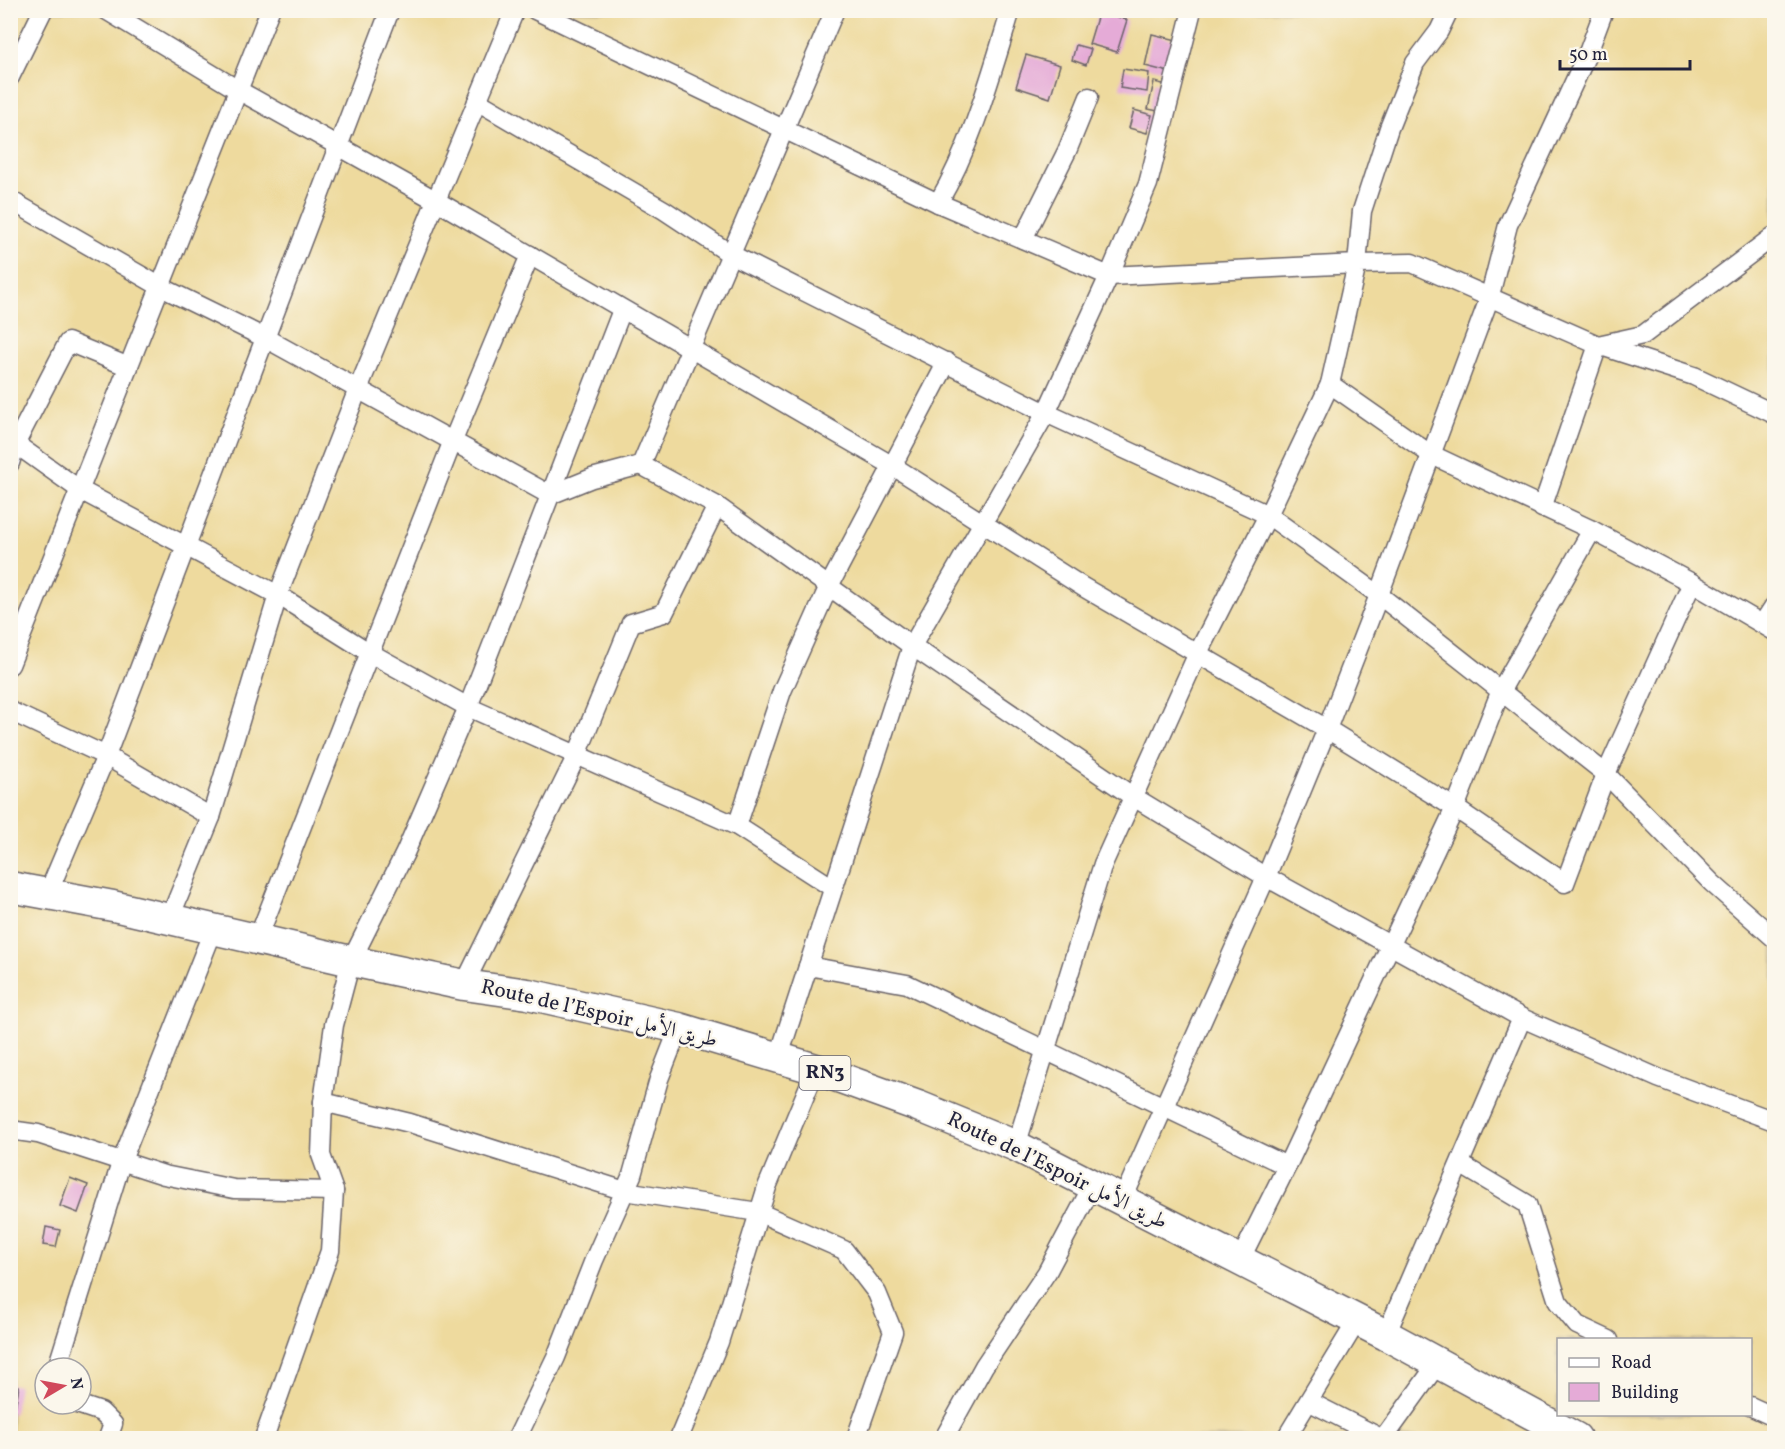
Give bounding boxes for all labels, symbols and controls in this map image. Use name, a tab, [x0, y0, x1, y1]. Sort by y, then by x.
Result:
scale bar	[1560, 33, 1690, 71]
text: 50 m	[1569, 43, 1608, 68]
street label: Route de l’Espoir طريق الأمل	[478, 971, 721, 1055]
road number: RN3	[800, 1056, 850, 1090]
street label: Route de l’Espoir طريق الأمل	[942, 1103, 1173, 1237]
legend	[1557, 1338, 1752, 1416]
text: Road	[1611, 1351, 1652, 1376]
north arrow	[33, 1356, 93, 1416]
text: N	[64, 1376, 88, 1392]
text: Building	[1611, 1381, 1679, 1406]

